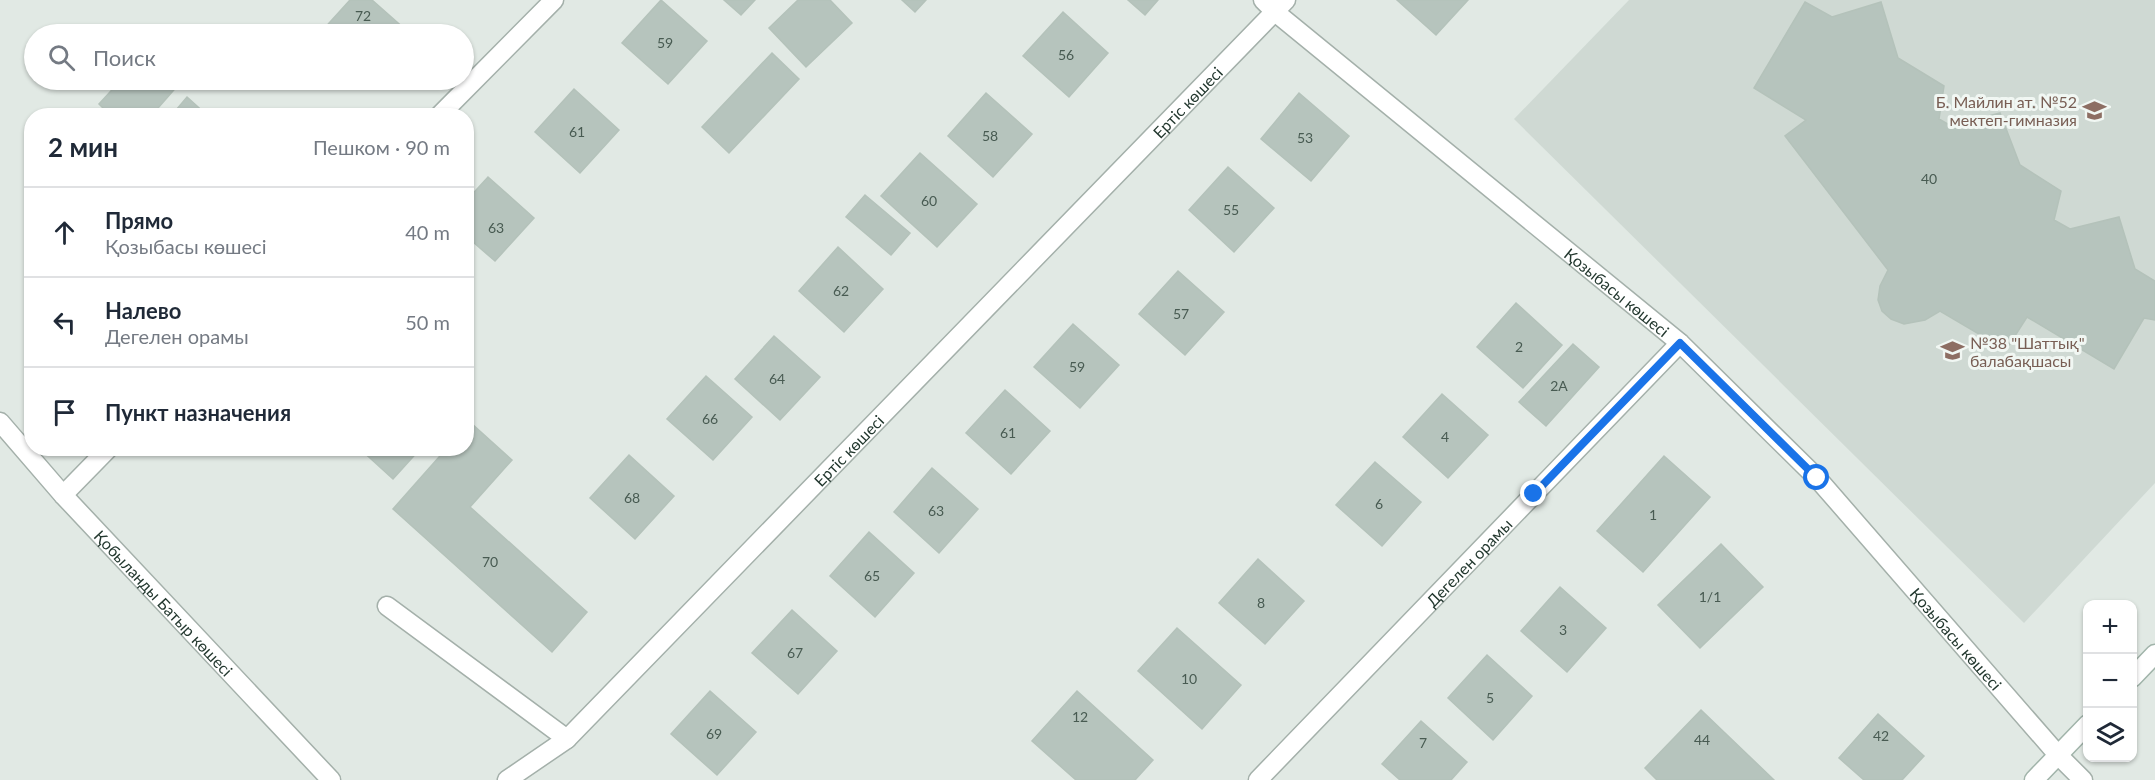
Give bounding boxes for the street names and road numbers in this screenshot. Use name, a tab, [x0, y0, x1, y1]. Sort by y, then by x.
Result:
street label: Ертіс көшесі	[1148, 62, 1226, 141]
street label: Қозыбасы көшесі	[1561, 243, 1673, 340]
street label: Ертіс көшесі	[809, 411, 887, 489]
street label: Дегелен орамы	[1422, 514, 1515, 610]
street label: Қобыланды Батыр көшесі	[91, 526, 237, 679]
street label: Қозыбасы көшесі	[1907, 583, 2006, 693]

